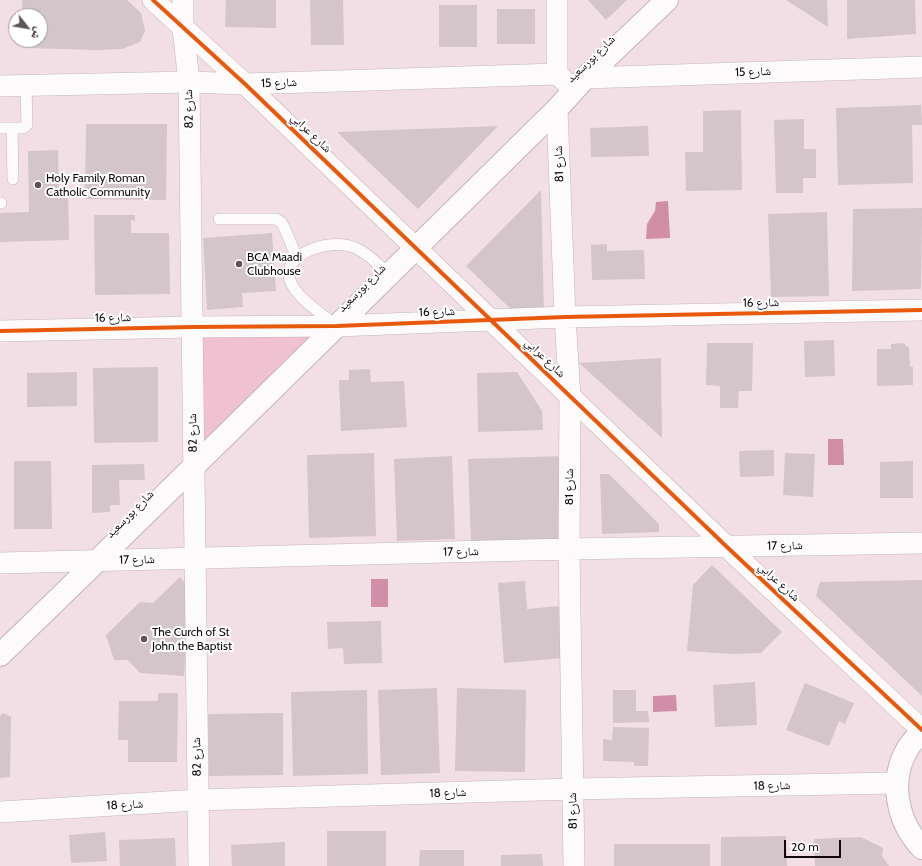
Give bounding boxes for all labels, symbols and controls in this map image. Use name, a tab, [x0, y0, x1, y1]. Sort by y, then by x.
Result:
north arrow	[8, 8, 48, 48]
text: ش	[28, 25, 46, 42]
street label: شارع بورسعيد	[564, 32, 618, 86]
street label: شارع 15	[735, 64, 771, 80]
street label: شارع 15	[261, 75, 297, 91]
street label: شارع 82	[181, 89, 197, 129]
street label: شارع عرابي	[288, 110, 334, 156]
street label: شارع 81	[551, 145, 567, 183]
place label: Holy Family Roman Catholic Community	[46, 171, 150, 199]
marker: Holy Family Roman Catholic Community	[33, 180, 43, 190]
place label: BCA Maadi Clubhouse	[247, 250, 302, 278]
marker: BCA Maadi Clubhouse	[234, 259, 244, 269]
street label: شارع بورسعيد	[335, 261, 389, 315]
street label: شارع 16	[743, 295, 779, 311]
street label: شارع 16	[419, 304, 455, 320]
street label: شارع 16	[95, 310, 131, 326]
street label: شارع عرابي	[522, 335, 568, 381]
street label: شارع 82	[185, 413, 201, 453]
street label: شارع 81	[562, 469, 576, 505]
street label: شارع بورسعيد	[103, 487, 157, 541]
street label: شارع 17	[767, 538, 803, 554]
street label: شارع 17	[443, 544, 479, 560]
street label: شارع 17	[119, 552, 155, 568]
street label: شارع عرابي	[756, 559, 802, 605]
place label: The Curch of St John the Baptist	[152, 625, 232, 653]
marker: The Curch of St John the Baptist	[139, 634, 149, 644]
street label: شارع 82	[189, 737, 205, 777]
street label: شارع 18	[754, 778, 790, 794]
street label: شارع 18	[429, 785, 467, 801]
street label: شارع 81	[565, 793, 581, 829]
street label: شارع 18	[106, 797, 144, 813]
scale bar	[786, 832, 843, 858]
text: 20 m	[791, 839, 819, 854]

